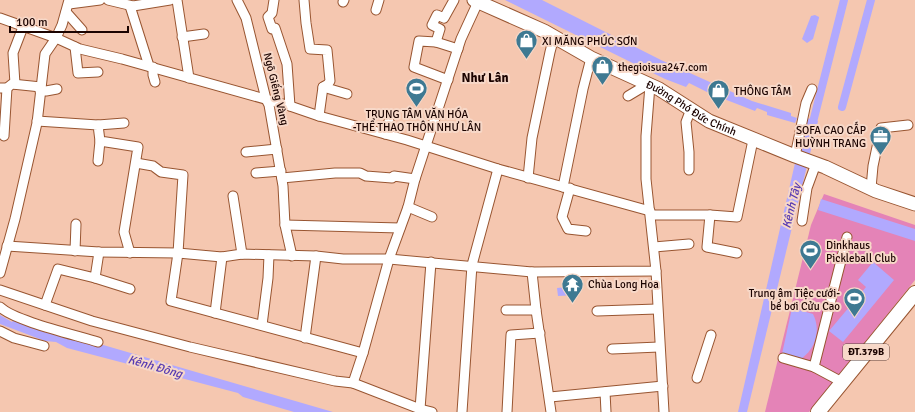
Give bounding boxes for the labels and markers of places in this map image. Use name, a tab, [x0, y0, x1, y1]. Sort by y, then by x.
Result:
shop icon: XI MĂNG PHÚC SƠN	[513, 28, 539, 61]
place label: XI MĂNG PHÚC SƠN	[542, 34, 637, 48]
shop icon: thegioisua247.com	[590, 54, 616, 87]
place label: thegioisua247.com	[618, 61, 708, 74]
sports icon: TRUNG TÂM VĂN HÓA -THỂ THAO THÔN NHƯ LÂN	[404, 75, 430, 108]
shop icon: THÔNG TÂM	[706, 78, 732, 111]
place label: THÔNG TÂM	[734, 84, 791, 98]
place label: TRUNG TÂM VĂN HÓA -THỂ THAO THÔN NHƯ LÂN	[353, 107, 481, 134]
place label: SOFA CAO CẤP HUỲNH TRANG	[795, 121, 866, 150]
office icon: SOFA CAO CẤP HUỲNH TRANG	[868, 123, 894, 156]
sports icon: Dinkhaus Pickleball Club	[797, 238, 823, 271]
place label: Dinkhaus Pickleball Club	[826, 239, 896, 265]
temple icon: Chùa Long Hoa	[559, 271, 585, 304]
place label: Chùa Long Hoa	[588, 278, 659, 291]
sports icon: Trung âm Tiệc cưới- bể bơi Cửu Cao	[842, 286, 868, 319]
place label: Trung âm Tiệc cưới- bể bơi Cửu Cao	[749, 287, 840, 313]

